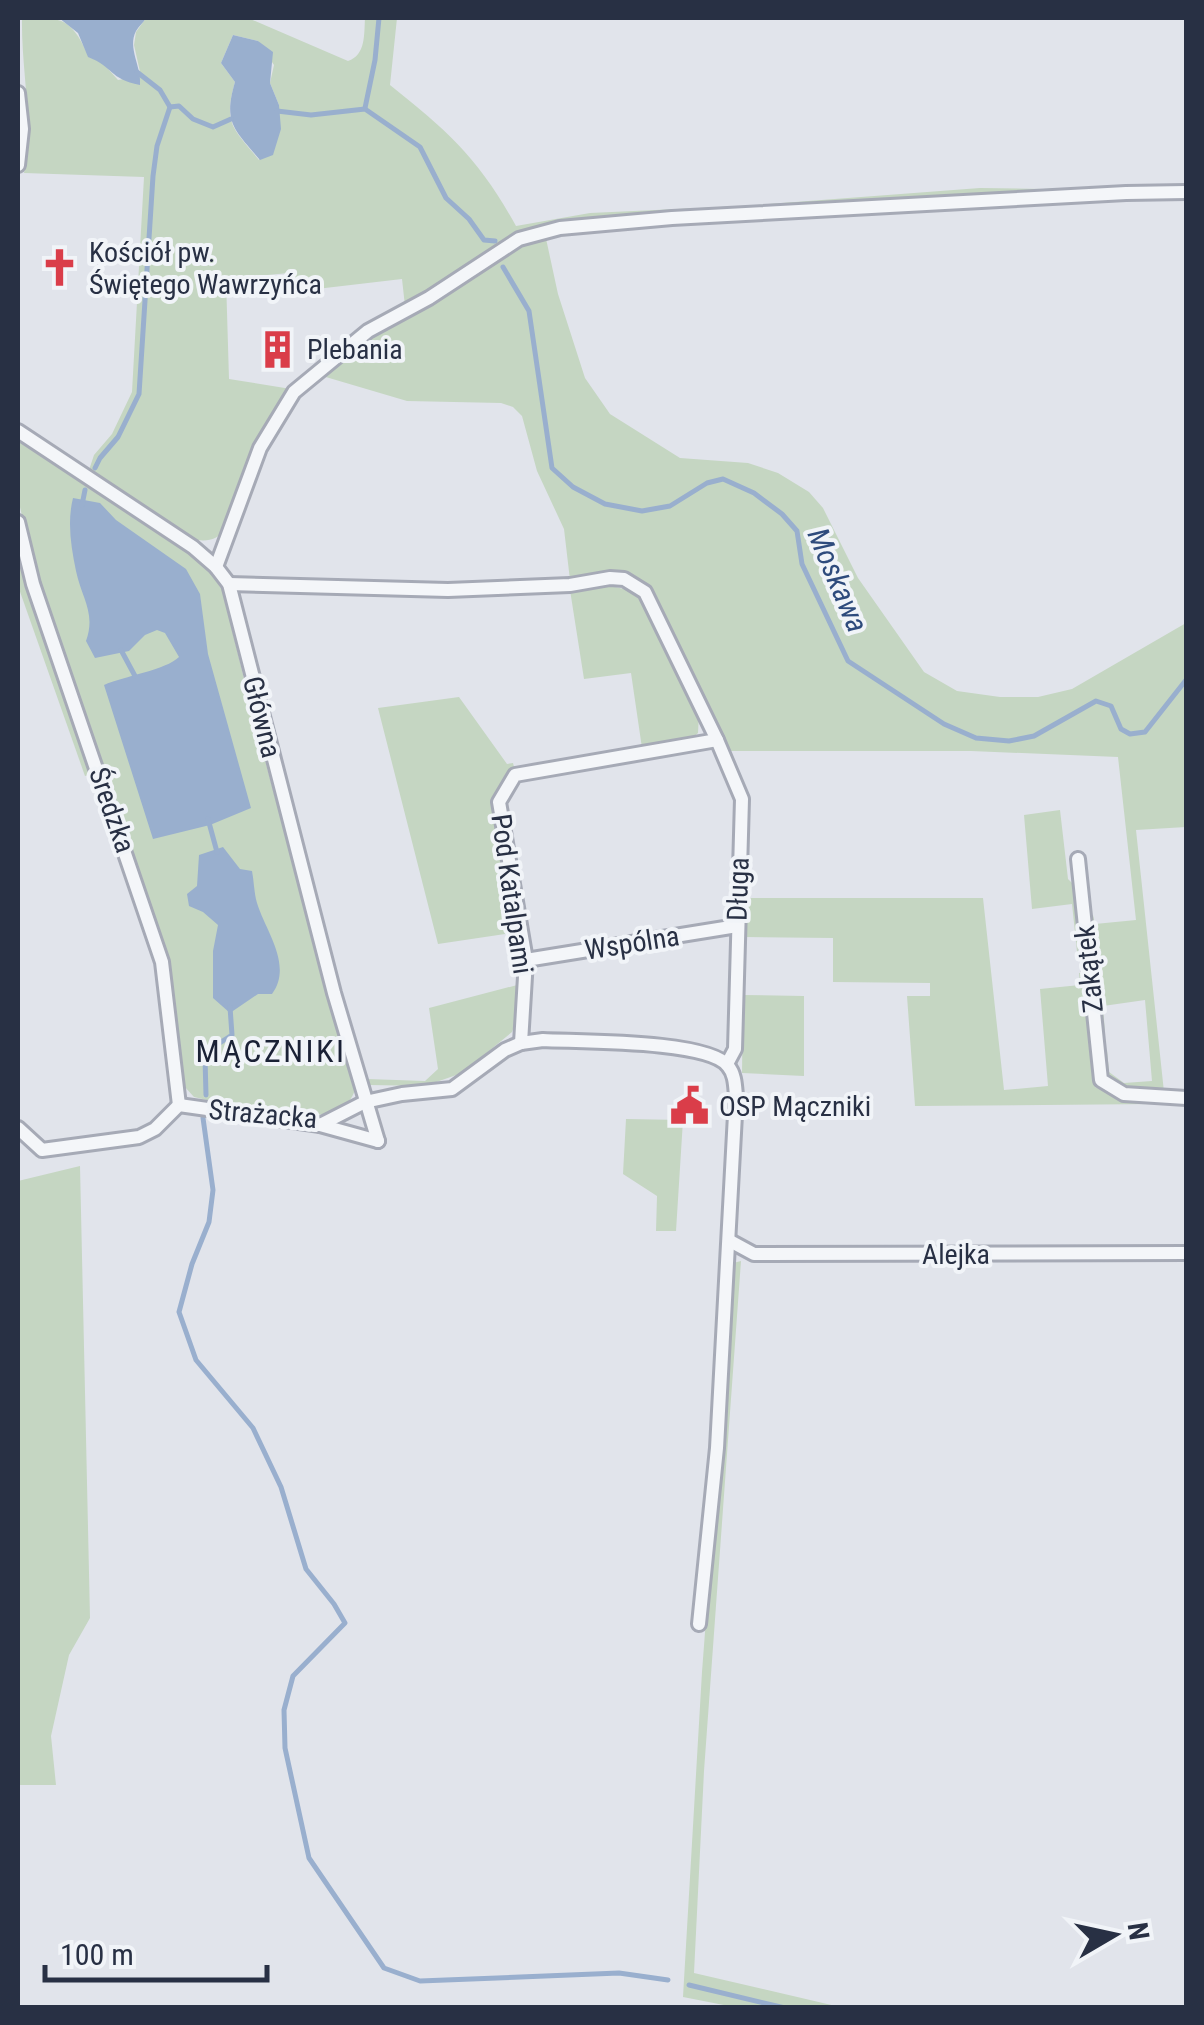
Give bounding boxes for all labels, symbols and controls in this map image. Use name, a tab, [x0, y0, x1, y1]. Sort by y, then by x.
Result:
place label: Kościół pw. Świętego Wawrzyńca	[89, 236, 322, 301]
church icon: Kościół pw. Świętego Wawrzyńca	[38, 247, 80, 289]
building icon: Plebania	[256, 328, 298, 370]
place label: Plebania	[307, 333, 403, 366]
water label: Moskawa	[800, 523, 876, 637]
street label: Główna	[236, 673, 288, 761]
street label: Średzka	[82, 763, 142, 857]
street label: Pod Katalpami	[484, 812, 540, 976]
street label: Długa	[720, 857, 756, 921]
street label: Wspólna	[582, 919, 682, 967]
street label: Zakątek	[1068, 923, 1110, 1015]
district label: MĄCZNIKI	[196, 1032, 346, 1070]
public building icon: OSP Mączniki	[668, 1085, 710, 1127]
place label: OSP Mączniki	[719, 1090, 871, 1123]
street label: Strażacka	[207, 1093, 319, 1135]
street label: Alejka	[922, 1238, 990, 1271]
north arrow	[1064, 1885, 1164, 1985]
scale bar	[45, 1920, 268, 1982]
text: N	[1121, 1920, 1156, 1942]
text: 100 m	[60, 1937, 134, 1972]

